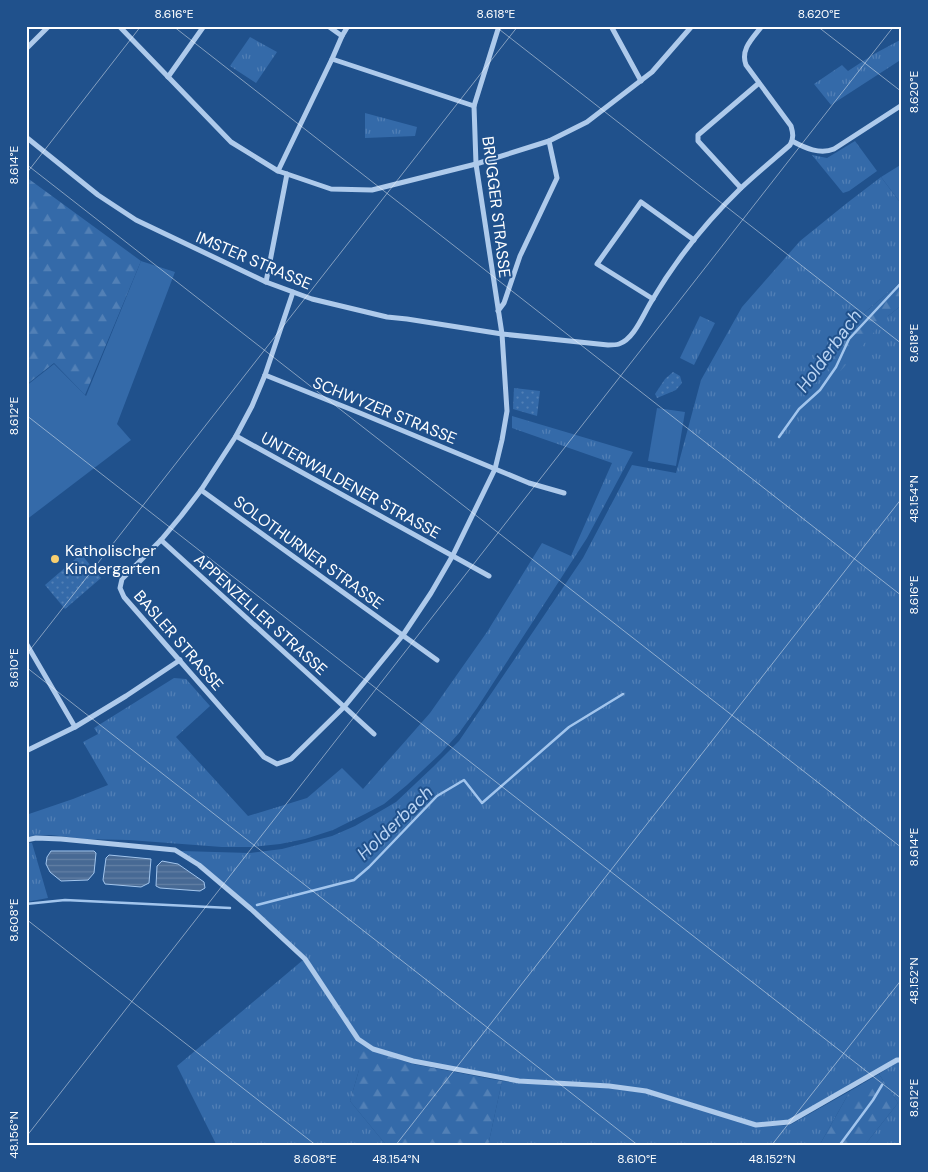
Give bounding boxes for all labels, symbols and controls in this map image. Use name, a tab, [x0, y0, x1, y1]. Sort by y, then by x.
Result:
text: 8.616°E	[154, 6, 194, 22]
text: 8.618°E	[477, 6, 516, 22]
text: 8.620°E	[798, 6, 840, 22]
text: 8.620°E	[906, 71, 922, 113]
street label: BRUGGER STRASSE	[477, 135, 516, 279]
text: 8.614°E	[6, 145, 22, 184]
street label: IMSTER STRASSE	[193, 227, 315, 294]
water label: Holderbach	[791, 305, 867, 397]
text: 8.618°E	[906, 323, 922, 362]
street label: SCHWYZER STRASSE	[310, 372, 460, 449]
text: 8.612°E	[6, 397, 22, 435]
street label: UNTERWALDENER STRASSE	[257, 427, 444, 544]
text: 48.154°N	[906, 475, 922, 523]
street label: SOLOTHURNER STRASSE	[230, 491, 388, 614]
place label: Katholischer Kindergarten	[65, 540, 160, 579]
street label: APPENZELLER STRASSE	[190, 549, 332, 680]
marker: Katholischer Kindergarten	[49, 553, 61, 565]
text: 8.616°E	[906, 575, 922, 615]
street label: BASLER STRASSE	[129, 586, 228, 695]
text: 8.610°E	[6, 648, 22, 688]
water label: Holderbach	[352, 781, 438, 865]
text: 8.614°E	[906, 827, 922, 866]
text: 8.608°E	[6, 898, 22, 942]
text: 48.152°N	[906, 958, 922, 1004]
text: 8.612°E	[906, 1079, 922, 1117]
text: 48.156°N	[6, 1111, 22, 1159]
text: 8.608°E	[293, 1151, 337, 1167]
text: 48.154°N	[372, 1151, 420, 1167]
text: 8.610°E	[617, 1151, 657, 1167]
text: 48.152°N	[749, 1151, 795, 1167]

